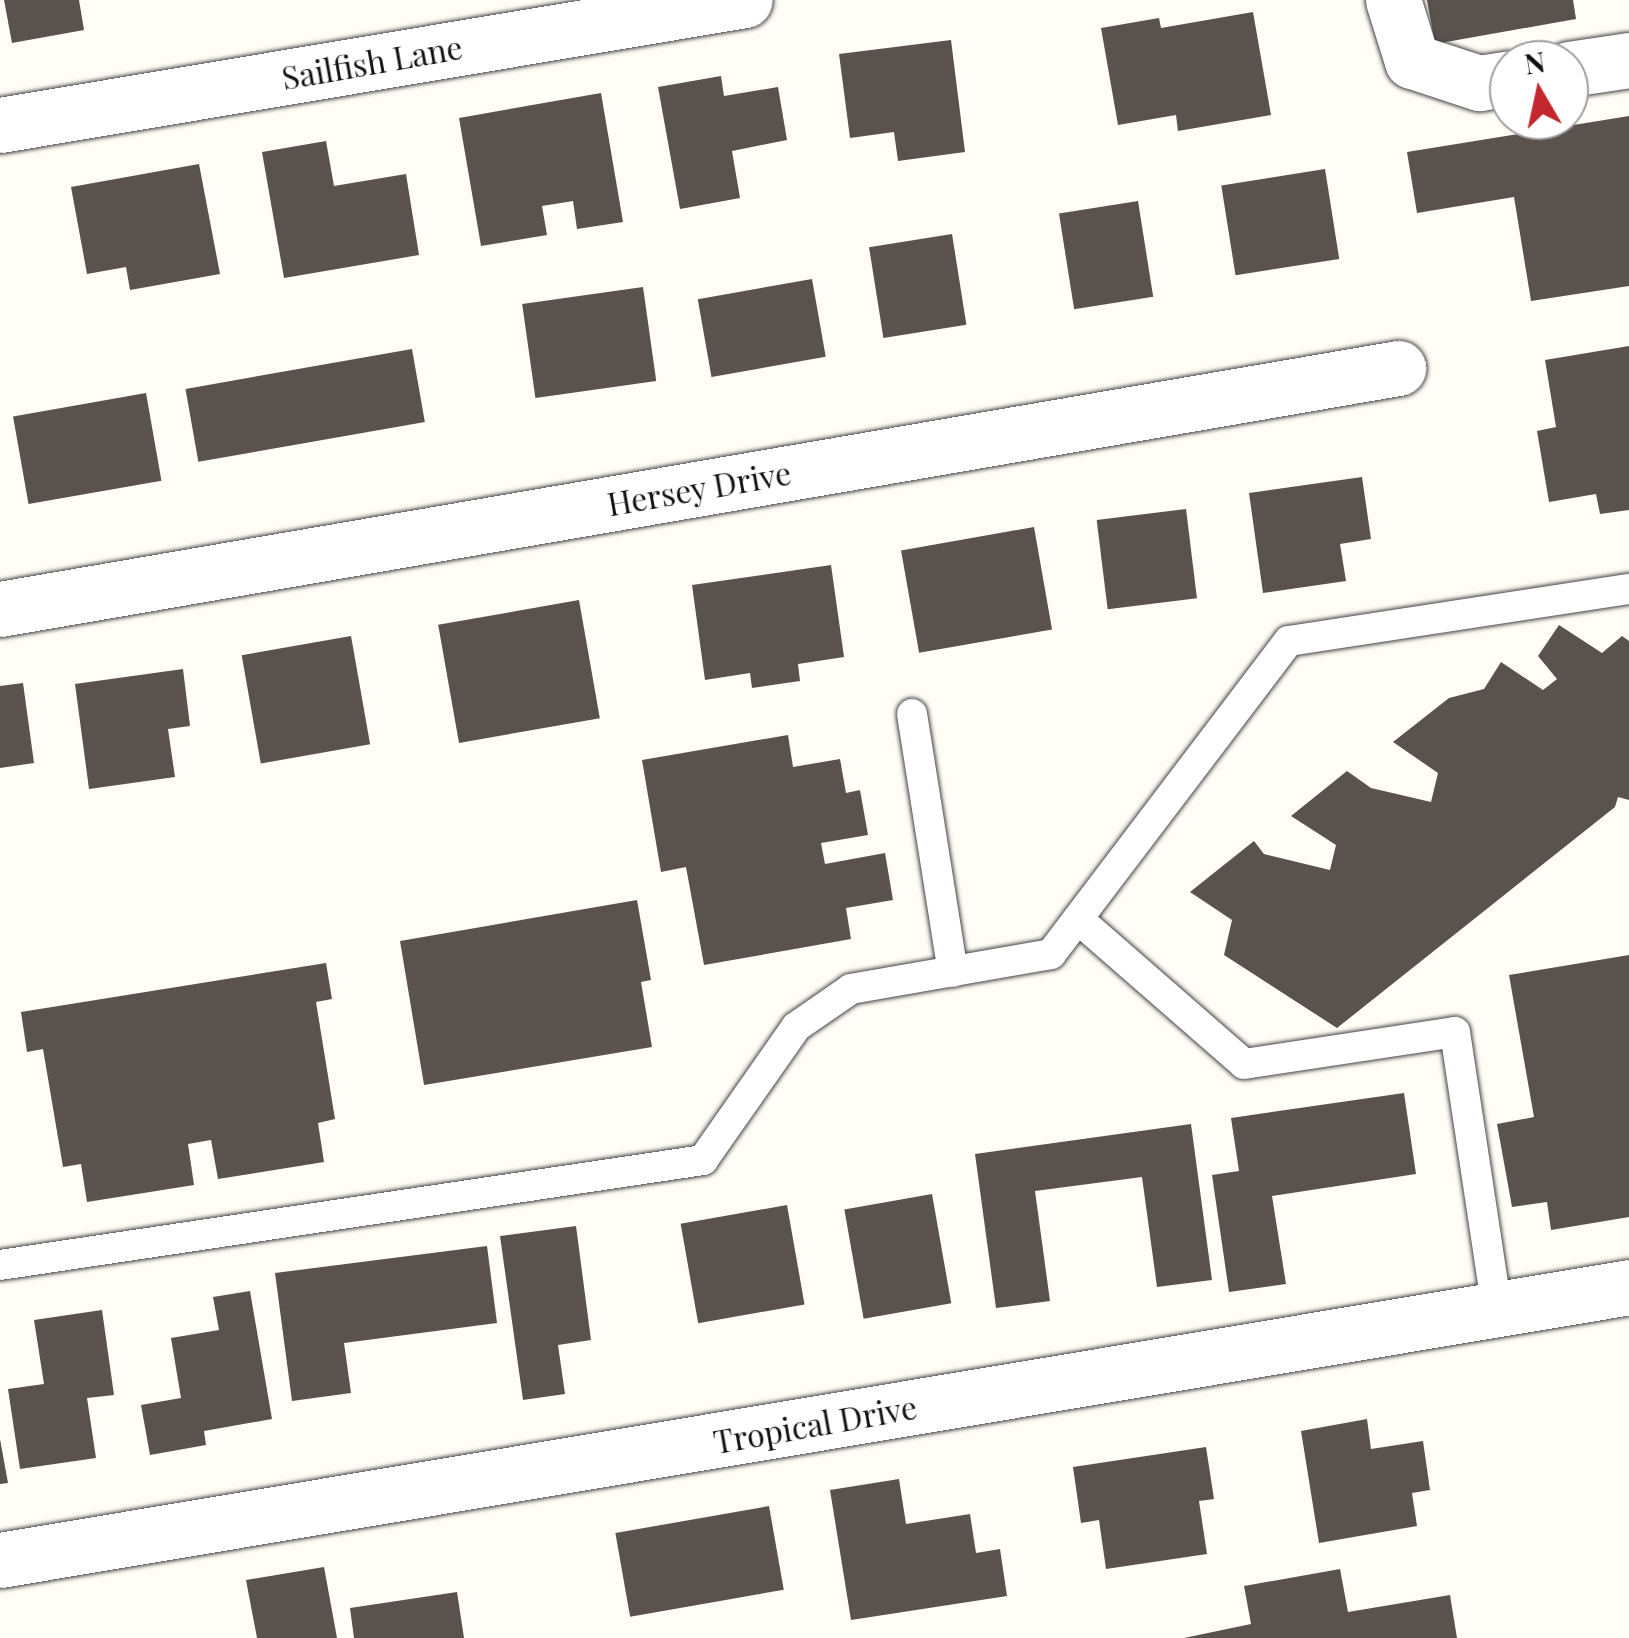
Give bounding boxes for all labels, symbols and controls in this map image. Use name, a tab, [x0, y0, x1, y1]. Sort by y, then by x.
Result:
street label: Sailfish Lane	[279, 27, 465, 97]
north arrow	[1489, 40, 1589, 140]
text: N	[1522, 42, 1547, 82]
street label: Hersey Drive	[604, 453, 794, 523]
street label: Tropical Drive	[710, 1387, 920, 1461]

